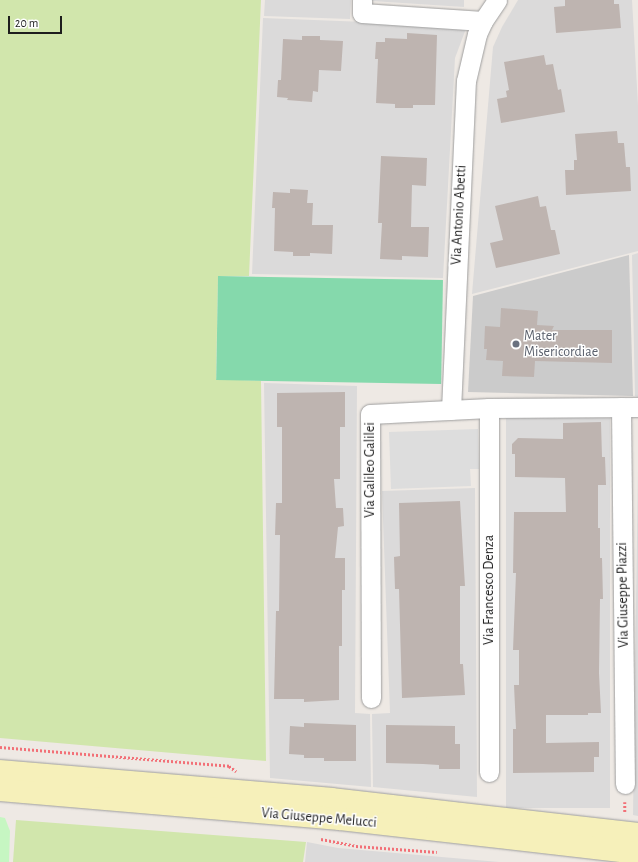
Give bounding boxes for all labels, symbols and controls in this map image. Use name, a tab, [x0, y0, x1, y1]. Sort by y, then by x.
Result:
scale bar	[10, 8, 64, 34]
text: 20 m	[15, 17, 38, 29]
street label: Via Antonio Abetti	[448, 165, 470, 265]
place label: Mater Misericordiae	[524, 328, 598, 360]
marker: Mater Misericordiae	[511, 339, 521, 349]
street label: Via Galileo Galilei	[362, 422, 378, 518]
street label: Via Francesco Denza	[481, 535, 497, 645]
street label: Via Giuseppe Piazzi	[614, 542, 632, 648]
street label: Via Giuseppe Melucci	[261, 805, 377, 831]

